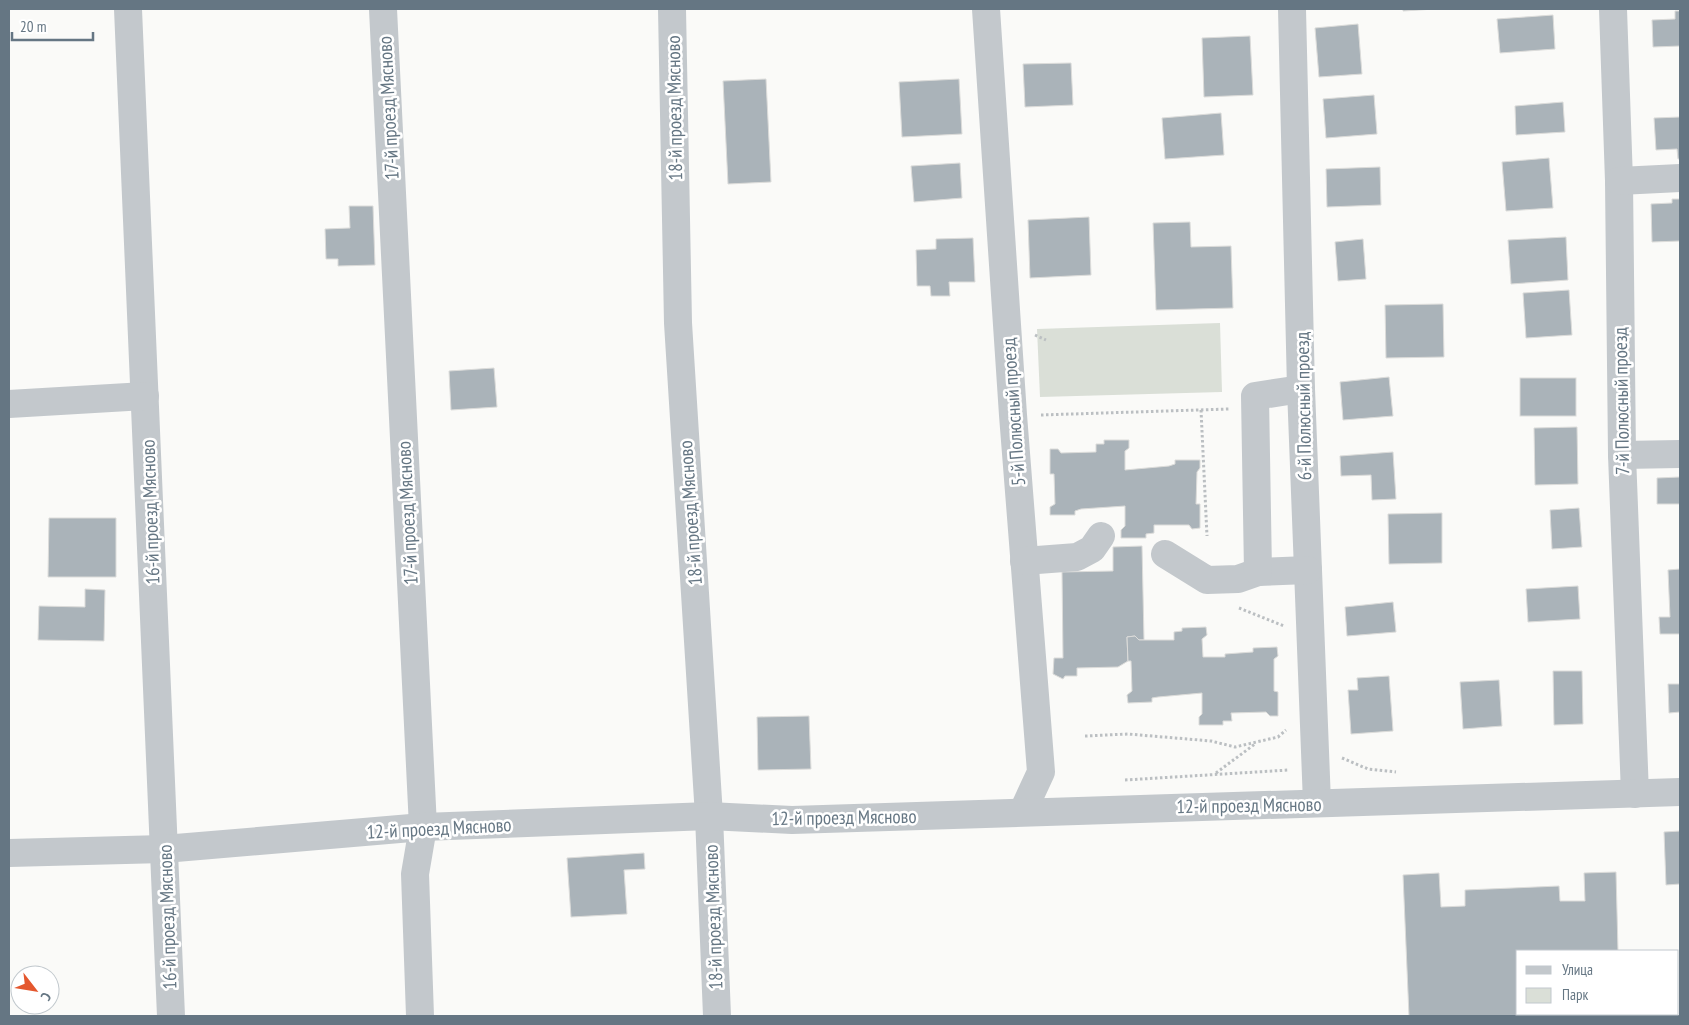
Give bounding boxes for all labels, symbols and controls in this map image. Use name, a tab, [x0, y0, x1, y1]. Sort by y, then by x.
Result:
scale bar	[12, 10, 94, 42]
text: 20 m	[20, 17, 46, 36]
street label: 17-й проезд Мясново	[372, 35, 404, 181]
street label: 18-й проезд Мясново	[661, 35, 687, 181]
street label: 7-й Полюсный проезд	[1608, 326, 1634, 475]
street label: 6-й Полюсный проезд	[1290, 331, 1316, 480]
street label: 5-й Полюсный проезд	[996, 336, 1030, 487]
street label: 16-й проезд Мясново	[135, 439, 165, 585]
street label: 17-й проезд Мясново	[391, 440, 423, 586]
street label: 18-й проезд Мясново	[673, 440, 707, 586]
street label: 12-й проезд Мясново	[1176, 792, 1322, 818]
street label: 12-й проезд Мясново	[771, 804, 917, 830]
street label: 12-й проезд Мясново	[366, 812, 512, 844]
street label: 16-й проезд Мясново	[152, 844, 182, 990]
street label: 18-й проезд Мясново	[698, 844, 728, 990]
legend	[1516, 950, 1679, 1015]
text: Улица	[1562, 960, 1593, 979]
north arrow	[10, 965, 60, 1015]
text: Парк	[1562, 985, 1588, 1004]
text: С	[36, 989, 56, 1005]

